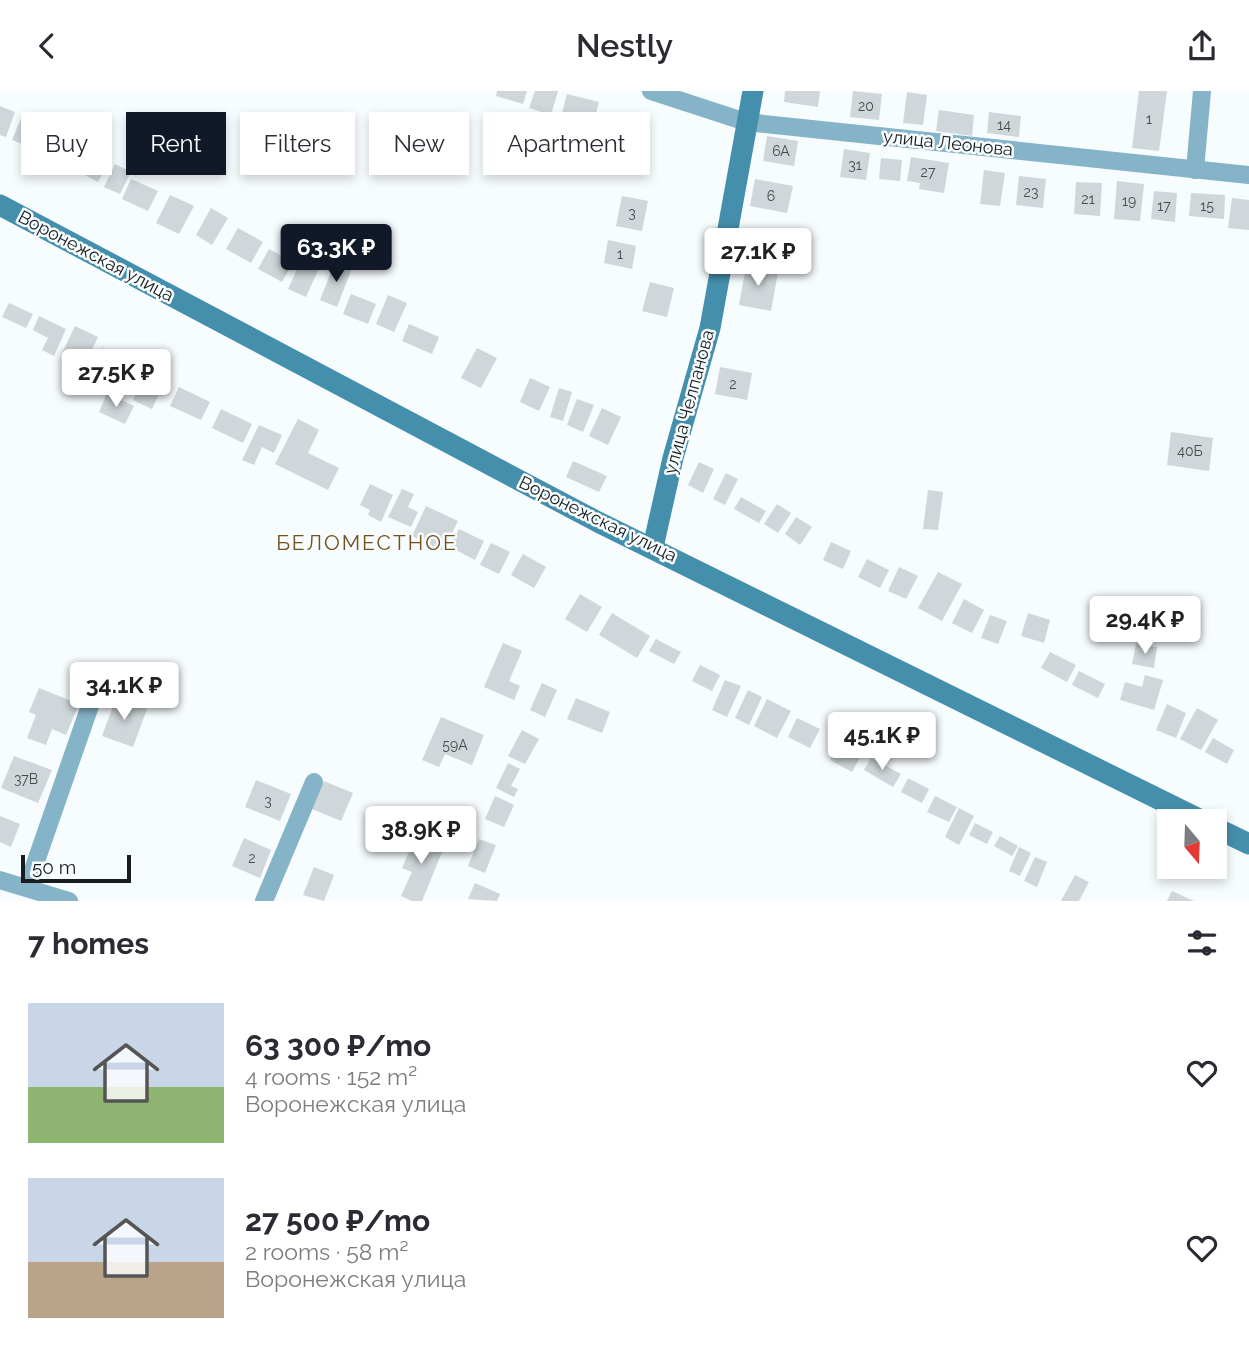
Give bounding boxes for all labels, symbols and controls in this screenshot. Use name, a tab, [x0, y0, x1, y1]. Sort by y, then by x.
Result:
icon: back	[28, 27, 66, 65]
text: Nestly	[576, 27, 673, 64]
icon: share	[1183, 27, 1221, 65]
house number: 20	[858, 98, 874, 114]
house number: 1	[1146, 111, 1152, 127]
chip: Buy	[21, 112, 112, 175]
chip: Rent	[126, 112, 226, 175]
chip: Filters	[240, 112, 355, 175]
chip: New	[369, 112, 469, 175]
chip: Apartment	[483, 112, 650, 175]
house number: 14	[997, 117, 1011, 133]
street label: улица Леонова	[882, 125, 1014, 160]
house number: 6А	[772, 143, 790, 159]
house number: 31	[848, 157, 862, 173]
house number: 27	[921, 164, 936, 180]
house number: 23	[1024, 184, 1038, 200]
house number: 6	[767, 188, 775, 204]
house number: 21	[1081, 191, 1095, 207]
house number: 19	[1122, 193, 1136, 209]
house number: 17	[1157, 198, 1171, 214]
house number: 15	[1200, 198, 1214, 214]
house number: 3	[628, 205, 636, 221]
street label: Воронежская улица	[15, 206, 178, 305]
pin: 63.3K ₽	[271, 225, 401, 284]
pin: 27.1K ₽	[693, 229, 823, 288]
text: 63.3K ₽	[297, 233, 375, 260]
text: 27.1K ₽	[720, 237, 796, 264]
house number: 1	[617, 246, 623, 262]
street label: улица Челпанова	[659, 327, 718, 476]
pin: 27.5K ₽	[51, 349, 181, 409]
text: 27.5K ₽	[78, 358, 154, 385]
house number: 2	[729, 376, 737, 392]
house number: 40Б	[1177, 443, 1203, 459]
street label: Воронежская улица	[516, 471, 681, 566]
district label: БЕЛОМЕСТНОЕ	[276, 530, 458, 555]
pin: 29.4K ₽	[1080, 596, 1210, 656]
text: 29.4K ₽	[1106, 605, 1184, 632]
pin: 34.1K ₽	[59, 663, 189, 722]
text: 34.1K ₽	[86, 671, 162, 698]
pin: 45.1K ₽	[817, 713, 947, 772]
text: 45.1K ₽	[844, 721, 920, 748]
house number: 59А	[442, 737, 468, 753]
house number: 37В	[14, 771, 38, 787]
house number: 3	[264, 793, 272, 809]
pin: 38.9K ₽	[356, 807, 486, 866]
north arrow	[1157, 809, 1227, 879]
map controls	[1157, 809, 1227, 879]
text: 38.9K ₽	[381, 815, 461, 842]
house number: 2	[248, 850, 256, 866]
scale bar	[21, 852, 131, 884]
text: 50 m	[32, 856, 76, 878]
icon: filters	[1183, 924, 1221, 962]
text: 7 homes	[28, 926, 149, 961]
text: 63 300 ₽/mo	[245, 1028, 431, 1063]
icon: home	[84, 1031, 168, 1115]
icon: heart	[1183, 1054, 1221, 1092]
text: 4 rooms · 152 m²	[245, 1063, 417, 1090]
text: Воронежская улица	[245, 1090, 466, 1117]
text: 27 500 ₽/mo	[245, 1203, 430, 1238]
icon: home	[84, 1206, 168, 1290]
icon: heart	[1183, 1229, 1221, 1267]
text: 2 rooms · 58 m²	[245, 1238, 408, 1265]
text: Воронежская улица	[245, 1265, 466, 1292]

